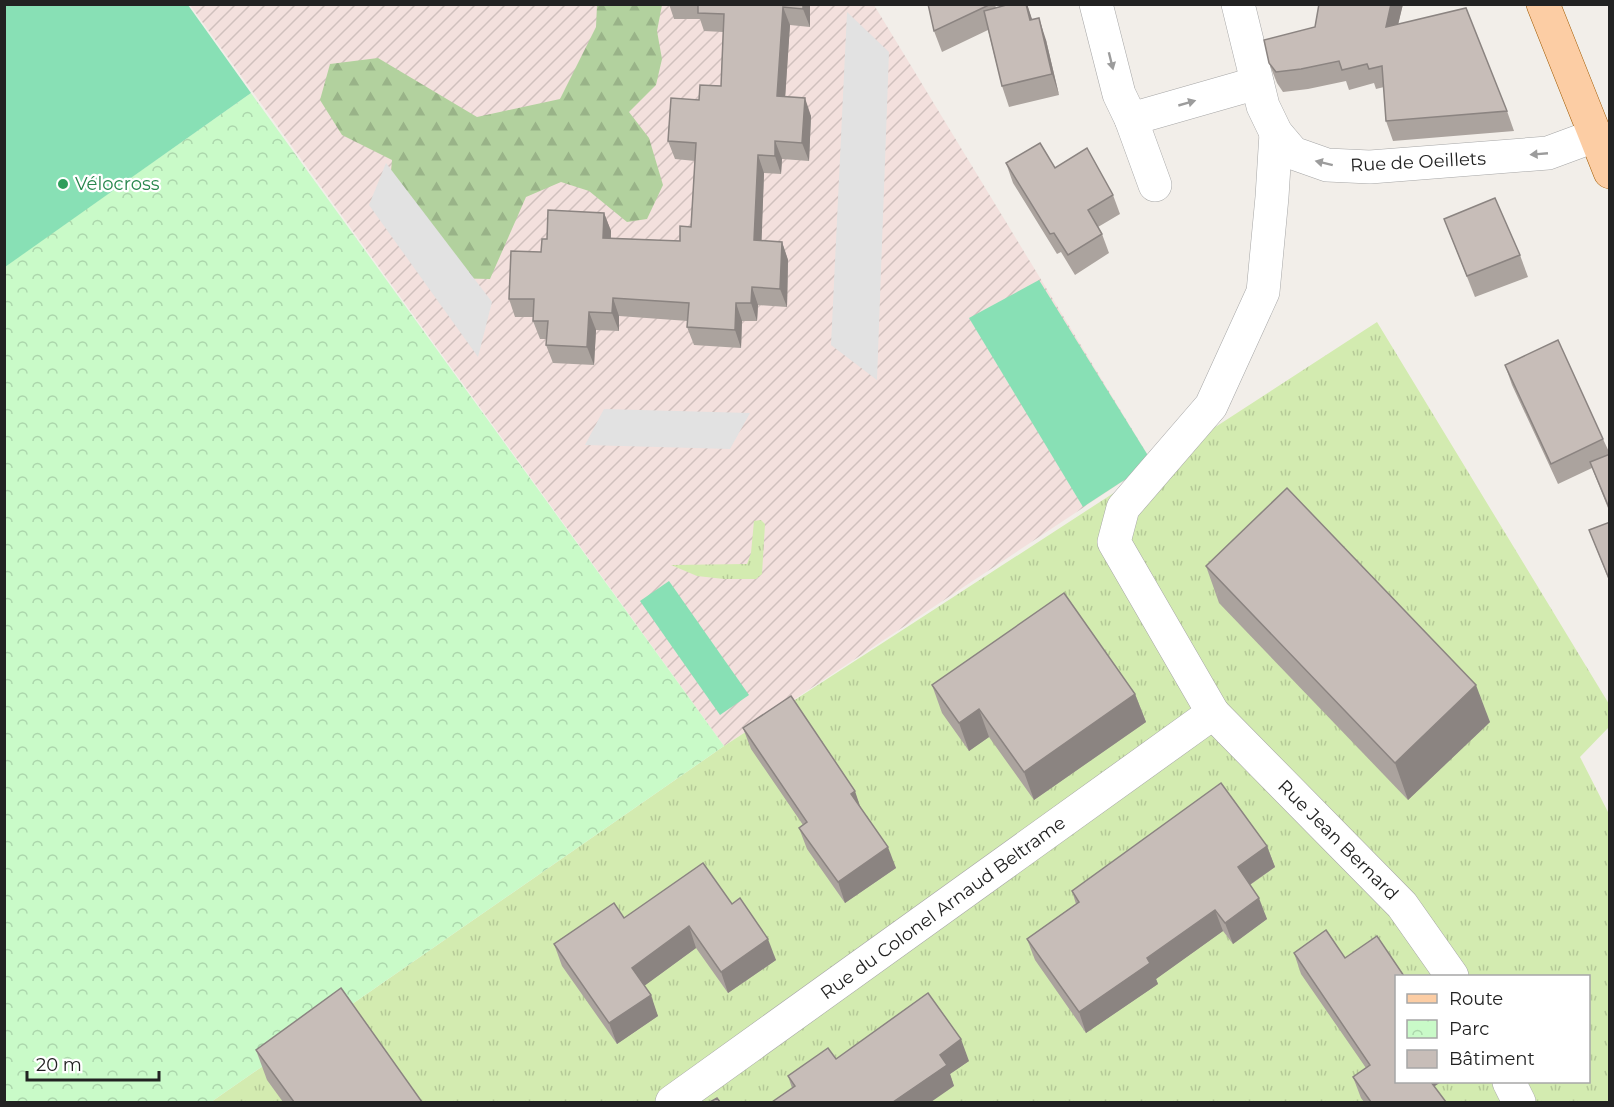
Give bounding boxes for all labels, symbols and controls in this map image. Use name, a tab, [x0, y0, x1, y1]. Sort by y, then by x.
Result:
one-way arrow	[1106, 52, 1116, 70]
one-way arrow	[1178, 98, 1196, 107]
street label: Rue de Oeillets	[1350, 147, 1487, 177]
one-way arrow	[1529, 149, 1548, 159]
one-way arrow	[1314, 157, 1333, 167]
place label: Vélocross	[75, 173, 160, 195]
marker: Vélocross	[56, 177, 70, 191]
street label: Rue Jean Bernard	[1273, 775, 1403, 905]
street label: Rue du Colonel Arnaud Beltrame	[816, 812, 1070, 1004]
legend	[1395, 975, 1590, 1083]
text: Route	[1449, 988, 1503, 1010]
text: Parc	[1449, 1018, 1489, 1040]
scale bar	[27, 1044, 159, 1082]
text: Bâtiment	[1449, 1048, 1535, 1070]
text: 20 m	[36, 1054, 82, 1076]

